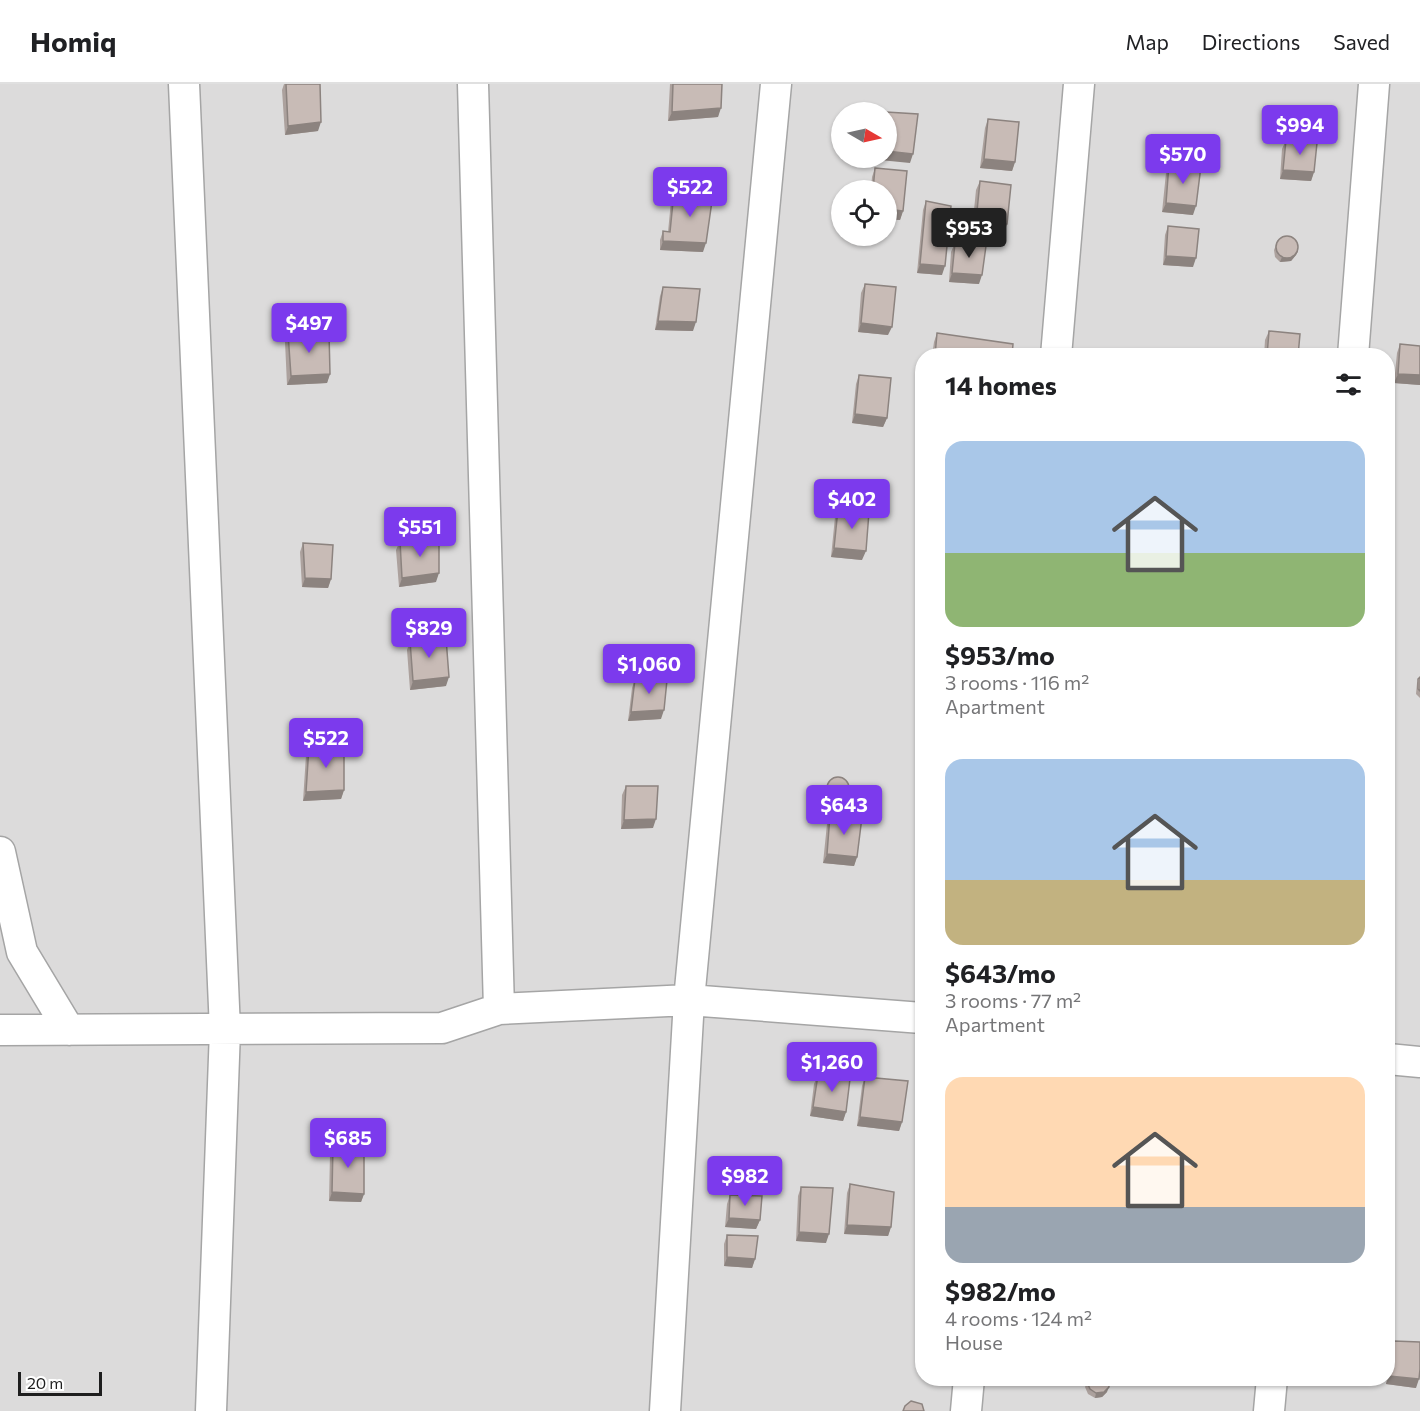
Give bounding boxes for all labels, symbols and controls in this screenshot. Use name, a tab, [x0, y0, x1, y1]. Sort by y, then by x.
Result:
text: Homiq	[30, 24, 116, 58]
text: Map	[1126, 29, 1169, 54]
text: Directions	[1202, 29, 1300, 54]
text: Saved	[1333, 29, 1390, 54]
north arrow	[831, 102, 897, 168]
map controls	[831, 102, 897, 246]
pin: $994	[1264, 105, 1336, 156]
text: $994	[1276, 112, 1324, 136]
pin: $570	[1147, 134, 1219, 185]
text: $570	[1159, 141, 1207, 165]
pin: $522	[654, 167, 726, 218]
text: $522	[667, 174, 713, 198]
button: locate	[831, 180, 897, 246]
pin: $953	[933, 208, 1005, 259]
text: $953	[945, 215, 993, 239]
pin: $497	[273, 303, 345, 354]
text: $497	[286, 310, 332, 334]
icon: filters	[1332, 368, 1365, 401]
text: 14 homes	[945, 369, 1057, 400]
pin: $402	[816, 479, 888, 530]
icon: home	[1101, 480, 1209, 588]
text: $402	[828, 486, 876, 510]
pin: $551	[384, 507, 456, 558]
text: $551	[398, 514, 442, 538]
pin: $829	[393, 608, 465, 659]
text: $829	[405, 615, 453, 639]
text: $953/mo	[945, 639, 1055, 670]
pin: $1,060	[600, 644, 698, 695]
text: $1,060	[617, 651, 681, 675]
text: 3 rooms · 116 m²	[945, 670, 1089, 694]
text: Apartment	[945, 694, 1045, 718]
pin: $522	[290, 718, 362, 769]
text: $522	[303, 725, 349, 749]
pin: $643	[808, 785, 880, 836]
text: $643	[820, 792, 868, 816]
icon: home	[1101, 798, 1209, 906]
text: $643/mo	[945, 957, 1056, 988]
text: 3 rooms · 77 m²	[945, 988, 1081, 1012]
text: Apartment	[945, 1012, 1045, 1036]
pin: $1,260	[783, 1042, 881, 1093]
text: $1,260	[801, 1049, 863, 1073]
icon: home	[1101, 1116, 1209, 1224]
pin: $685	[312, 1118, 384, 1169]
text: $685	[324, 1125, 372, 1149]
pin: $982	[709, 1156, 781, 1207]
text: $982	[721, 1163, 769, 1187]
text: $982/mo	[945, 1275, 1056, 1306]
text: 4 rooms · 124 m²	[945, 1306, 1092, 1330]
text: House	[945, 1330, 1003, 1354]
scale bar	[18, 1369, 102, 1396]
text: 20 m	[27, 1373, 63, 1392]

